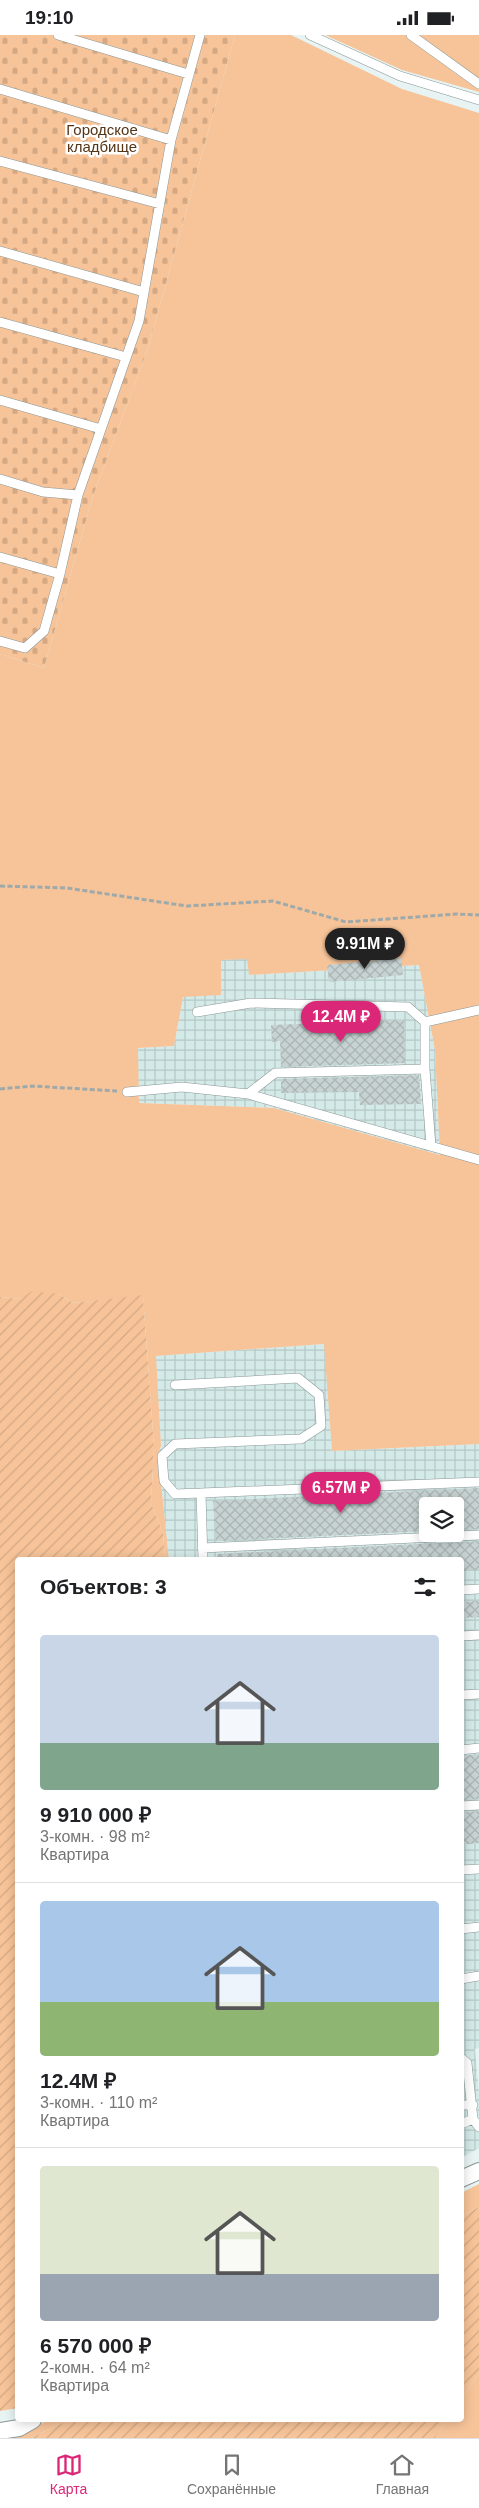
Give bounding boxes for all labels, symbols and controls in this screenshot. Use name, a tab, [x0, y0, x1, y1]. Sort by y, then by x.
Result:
text: 19:10	[25, 7, 74, 28]
park label: Городское кладбище	[66, 121, 138, 155]
pin: 9.91M ₽	[319, 927, 411, 970]
text: 9.91M ₽	[336, 935, 394, 952]
pin: 12.4M ₽	[295, 1001, 387, 1043]
text: 12.4M ₽	[312, 1008, 370, 1025]
pin: 6.57M ₽	[295, 1471, 387, 1514]
text: 6.57M ₽	[312, 1479, 370, 1496]
map controls	[419, 1497, 464, 1542]
button: layers	[419, 1497, 464, 1542]
icon: filters	[411, 1573, 439, 1601]
text: Объектов: 3	[40, 1575, 167, 1598]
icon: home	[195, 1668, 285, 1758]
text: 9 910 000 ₽	[40, 1803, 151, 1826]
text: 3-комн. · 98 m²	[40, 1828, 150, 1845]
text: Квартира	[40, 1846, 109, 1863]
icon: home	[195, 1933, 285, 2023]
text: 12.4M ₽	[40, 2069, 116, 2092]
text: 3-комн. · 110 m²	[40, 2094, 157, 2111]
text: Квартира	[40, 2112, 109, 2129]
icon: home	[195, 2198, 285, 2288]
text: 6 570 000 ₽	[40, 2334, 151, 2357]
text: 2-комн. · 64 m²	[40, 2359, 150, 2376]
text: Квартира	[40, 2377, 109, 2394]
tab: Карта	[50, 2451, 87, 2497]
tab: Сохранённые	[187, 2451, 276, 2497]
tab: Главная	[376, 2451, 429, 2497]

